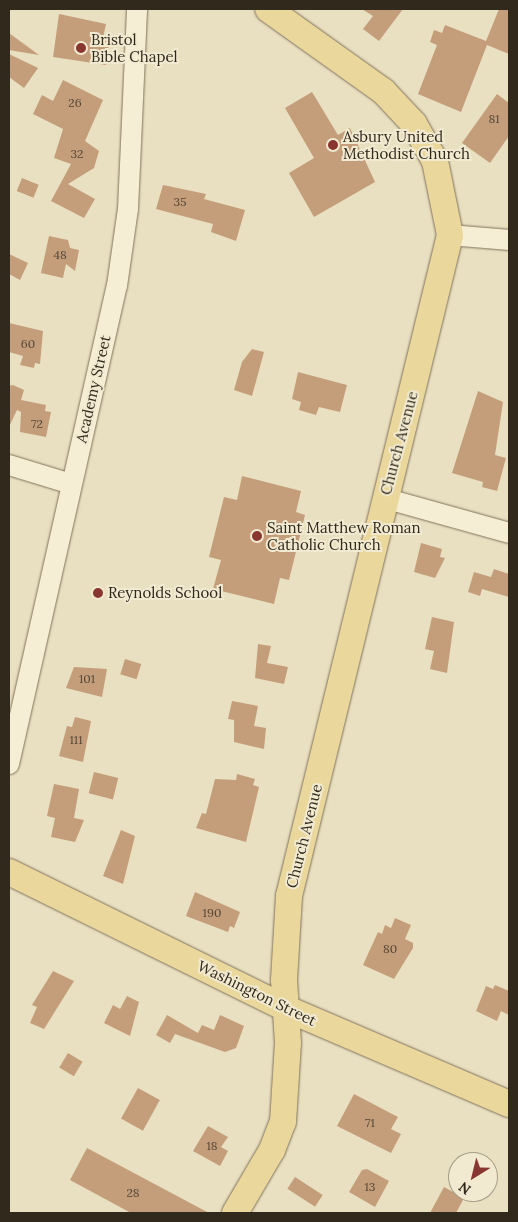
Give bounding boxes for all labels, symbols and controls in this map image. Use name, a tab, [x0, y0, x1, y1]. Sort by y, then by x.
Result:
place label: Bristol Bible Chapel	[91, 30, 178, 65]
marker: Bristol Bible Chapel	[75, 42, 87, 54]
house number: 26	[68, 96, 82, 110]
house number: 81	[488, 112, 500, 126]
place label: Asbury United Methodist Church	[343, 127, 470, 162]
marker: Asbury United Methodist Church	[327, 139, 339, 151]
house number: 32	[70, 147, 84, 161]
house number: 35	[173, 195, 187, 209]
house number: 48	[53, 248, 67, 262]
street label: Academy Street	[72, 333, 114, 445]
house number: 60	[21, 337, 35, 351]
street label: Church Avenue	[377, 389, 421, 497]
house number: 72	[31, 417, 43, 431]
place label: Saint Matthew Roman Catholic Church	[267, 518, 421, 553]
marker: Saint Matthew Roman Catholic Church	[251, 530, 263, 542]
place label: Reynolds School	[108, 584, 222, 602]
marker: Reynolds School	[92, 587, 104, 599]
house number: 101	[79, 672, 95, 686]
house number: 111	[69, 733, 83, 747]
street label: Church Avenue	[282, 782, 326, 890]
house number: 190	[203, 906, 221, 920]
house number: 80	[383, 942, 397, 956]
street label: Washington Street	[195, 956, 319, 1030]
house number: 71	[365, 1116, 375, 1130]
house number: 18	[206, 1139, 218, 1153]
north arrow	[448, 1152, 498, 1202]
text: N	[455, 1178, 474, 1199]
house number: 13	[364, 1180, 376, 1194]
house number: 28	[126, 1186, 140, 1200]

